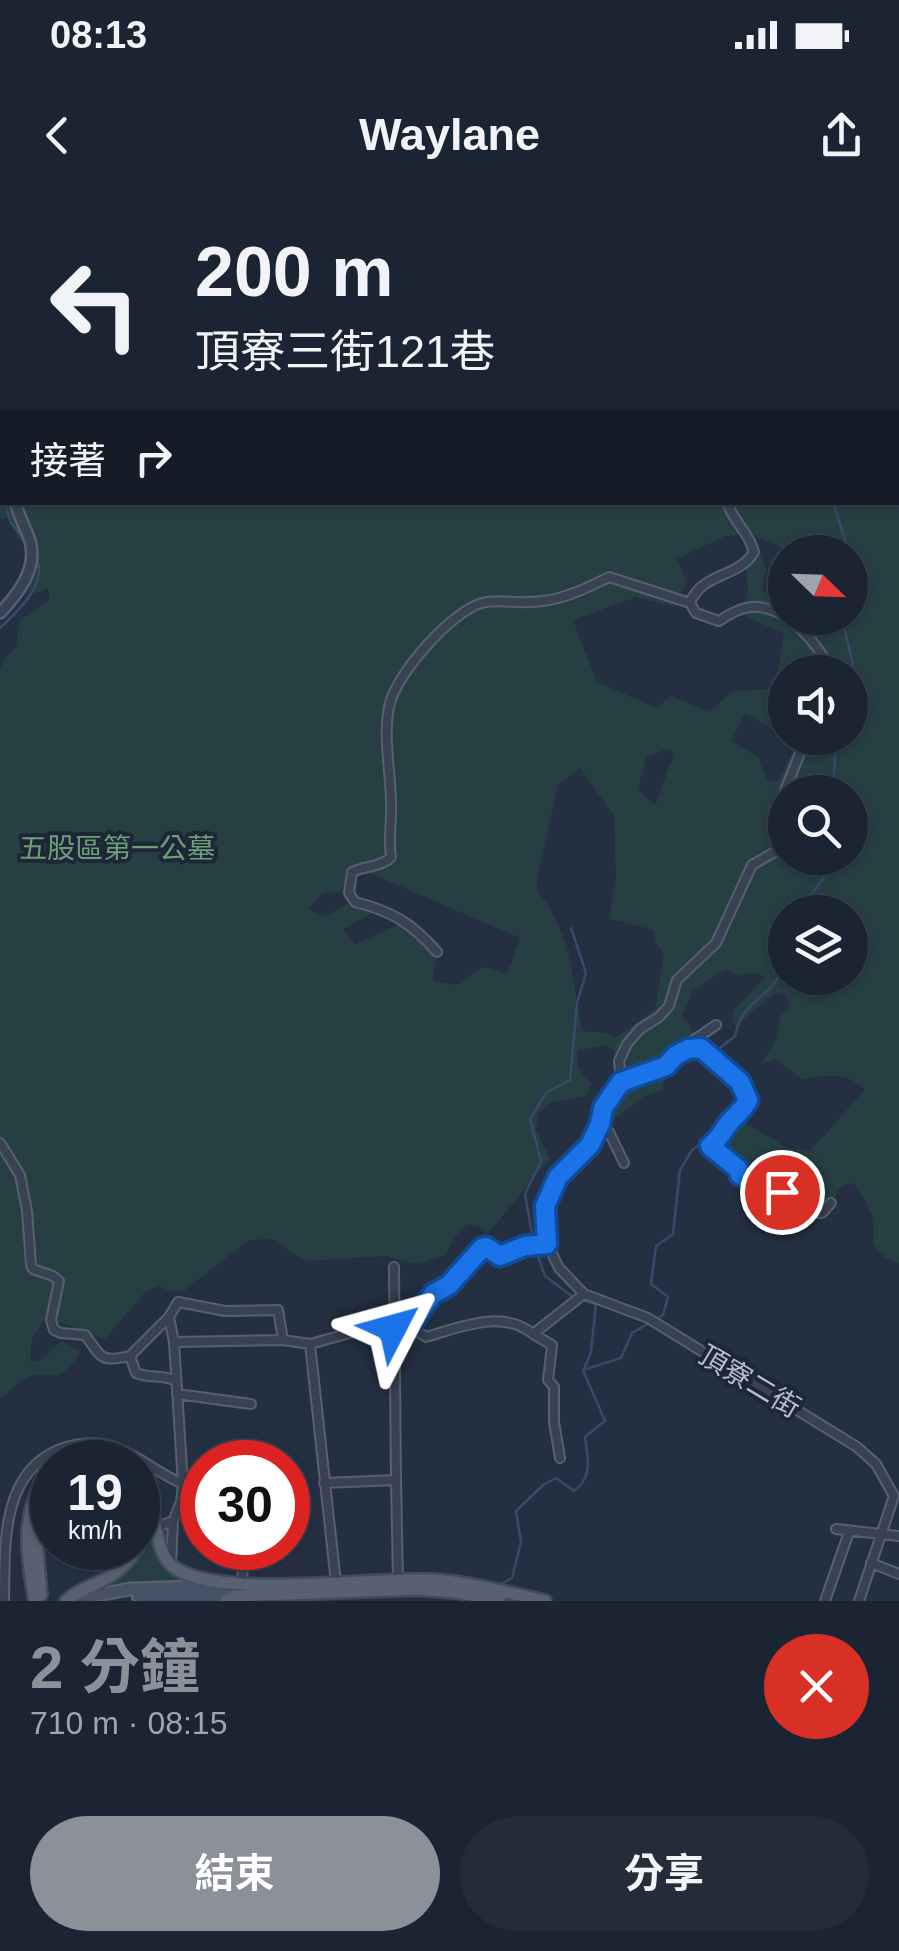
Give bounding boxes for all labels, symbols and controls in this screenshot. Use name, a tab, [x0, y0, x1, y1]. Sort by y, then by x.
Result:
text: 08:13	[50, 14, 147, 56]
icon: back	[30, 108, 85, 163]
icon: share	[814, 108, 869, 163]
text: Waylane	[359, 109, 540, 160]
text: 200 m	[195, 233, 393, 311]
icon: left	[30, 240, 160, 370]
text: 頂寮三街121巷	[195, 326, 495, 377]
icon: right	[126, 430, 181, 485]
text: 接著	[30, 440, 106, 482]
north arrow	[768, 535, 868, 635]
map controls	[768, 535, 868, 995]
button: sound	[768, 655, 868, 755]
button: search	[768, 775, 868, 875]
park label: 五股區第一公墓	[19, 833, 215, 864]
button: layers	[768, 895, 868, 995]
pin	[740, 1150, 825, 1235]
icon: arrive	[755, 1165, 810, 1220]
position arrow	[341, 1276, 445, 1380]
street label: 頂寮二街	[694, 1339, 806, 1424]
speed limit sign: 30	[180, 1440, 310, 1570]
text: 19	[67, 1465, 123, 1521]
text: km/h	[68, 1516, 122, 1544]
text: 2 分鐘	[30, 1634, 200, 1701]
button: close	[764, 1634, 869, 1739]
text: 710 m · 08:15	[30, 1705, 227, 1741]
button: 結束	[30, 1816, 440, 1931]
button: 分享	[460, 1816, 869, 1931]

